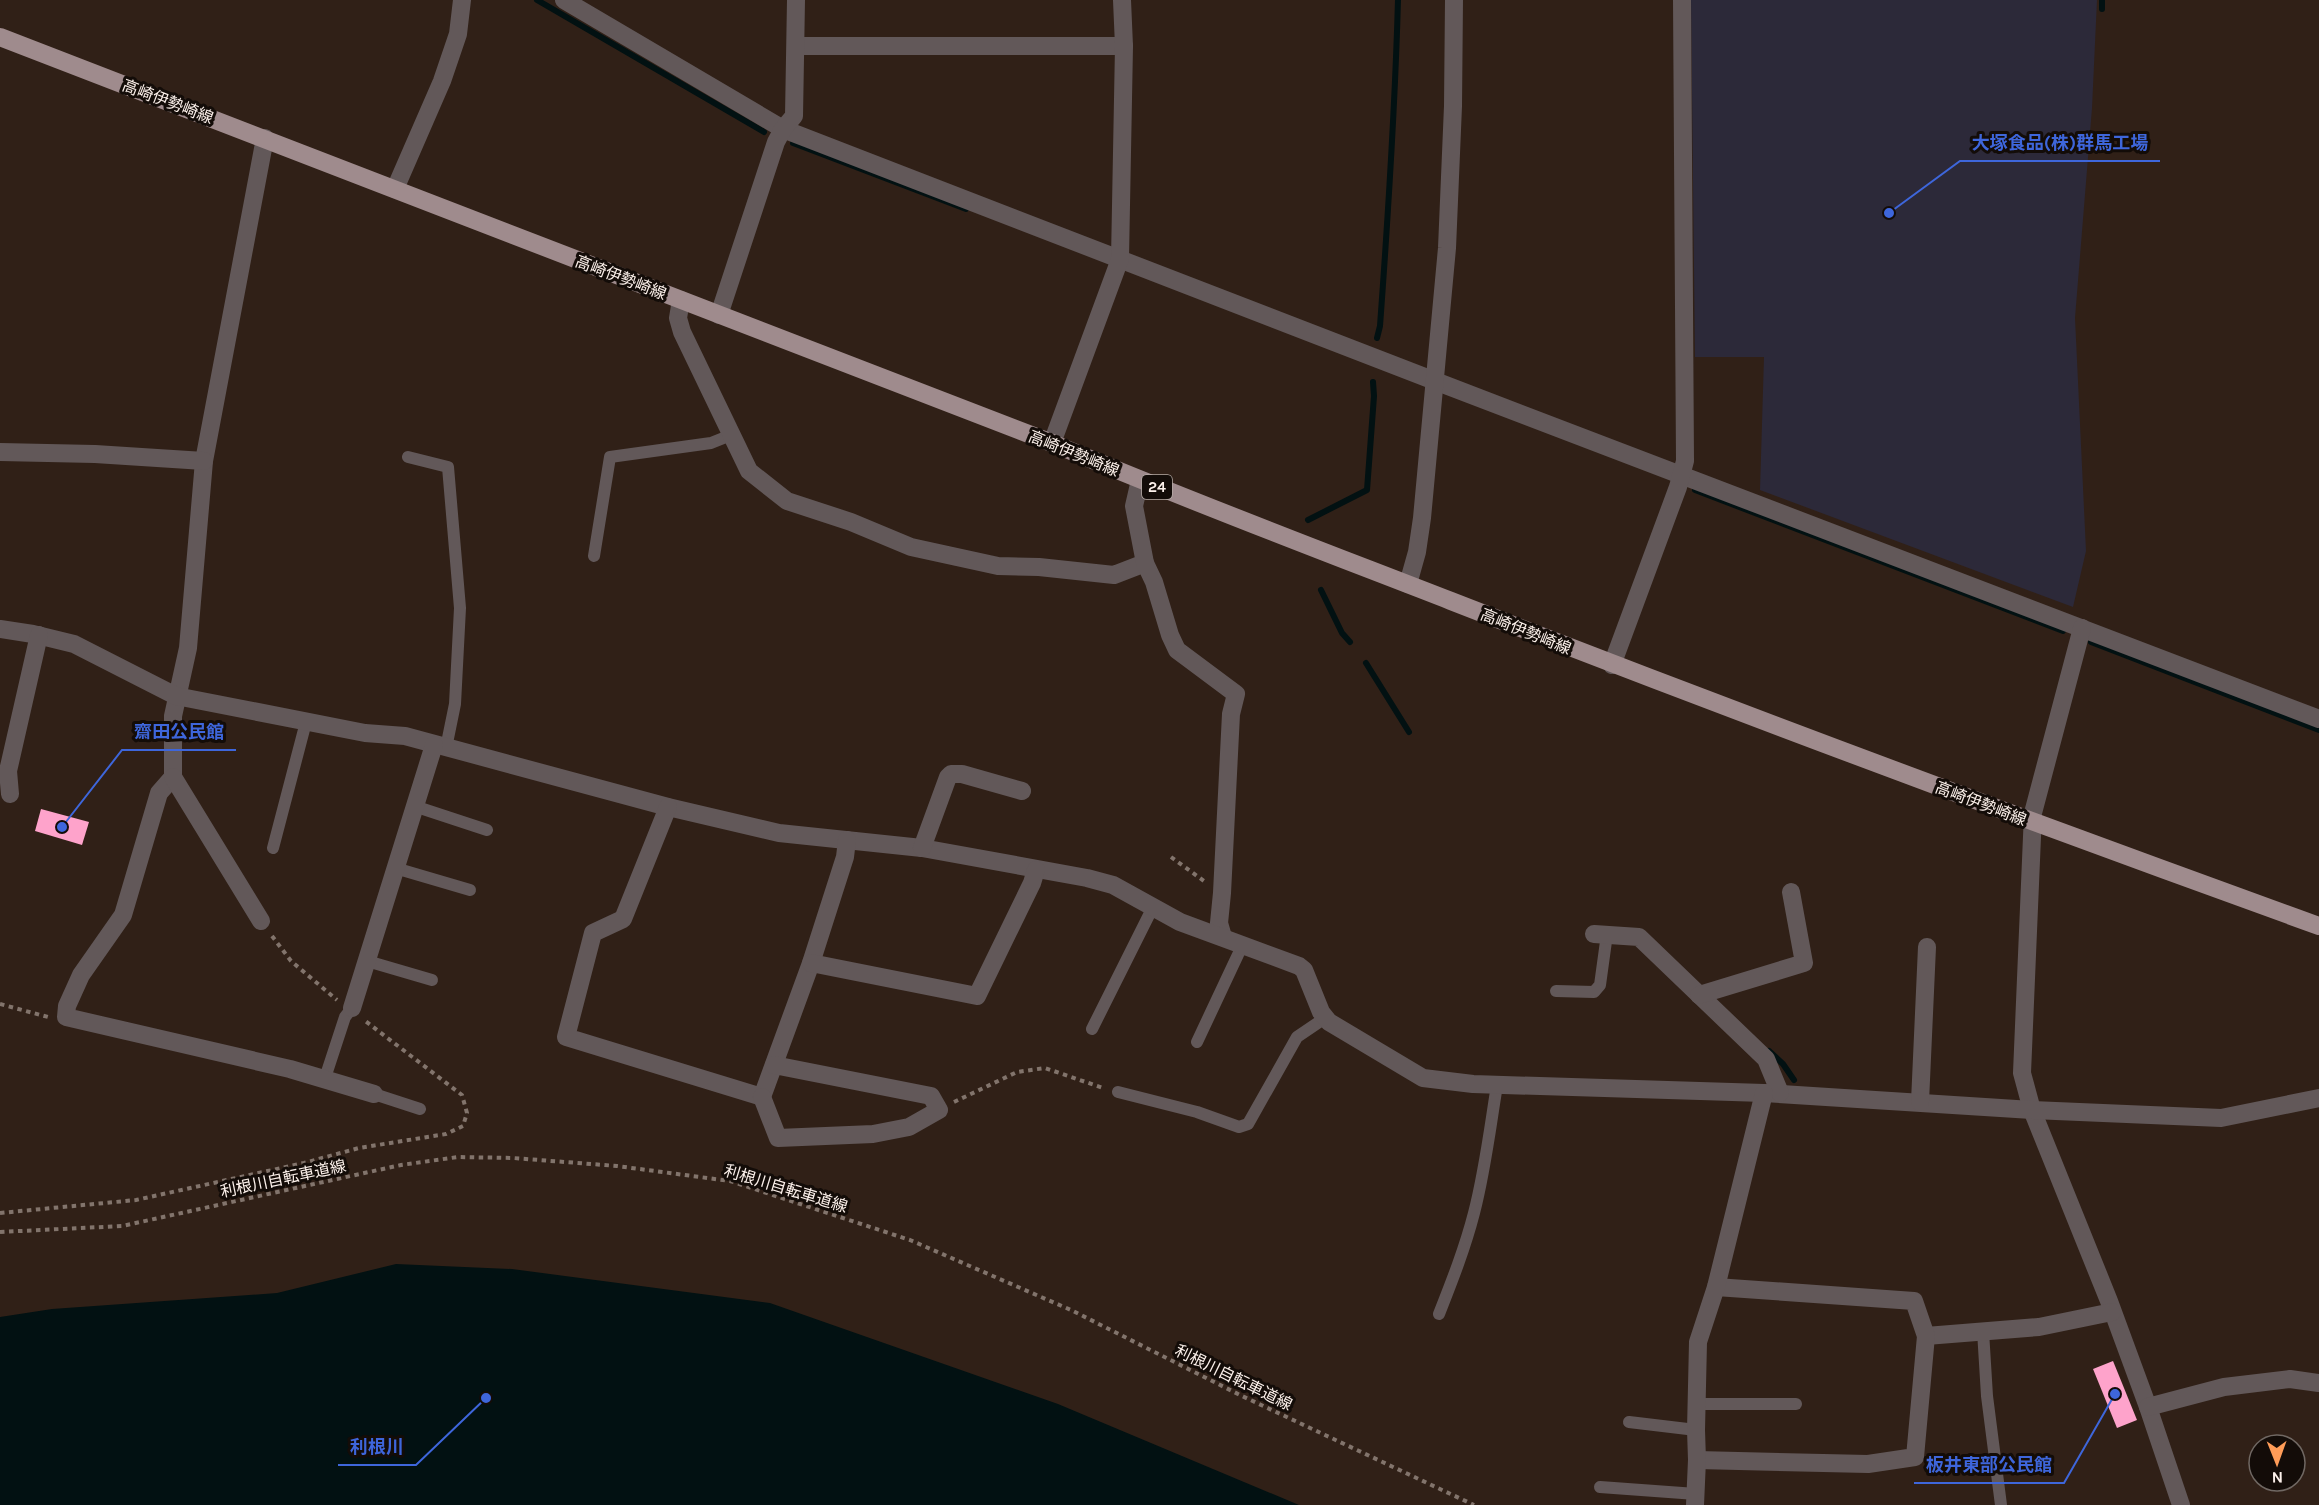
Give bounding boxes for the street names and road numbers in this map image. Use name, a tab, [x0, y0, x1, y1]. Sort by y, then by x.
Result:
street label: 高崎伊勢崎線	[120, 75, 216, 128]
street label: 高崎伊勢崎線	[573, 251, 669, 304]
street label: 高崎伊勢崎線	[1026, 427, 1122, 480]
road number: 24	[1142, 475, 1172, 499]
street label: 高崎伊勢崎線	[1478, 605, 1574, 658]
street label: 高崎伊勢崎線	[1933, 777, 2029, 830]
street label: 利根川自転車道線	[219, 1156, 348, 1201]
street label: 利根川自転車道線	[722, 1161, 850, 1216]
street label: 利根川自転車道線	[1172, 1341, 1295, 1414]

